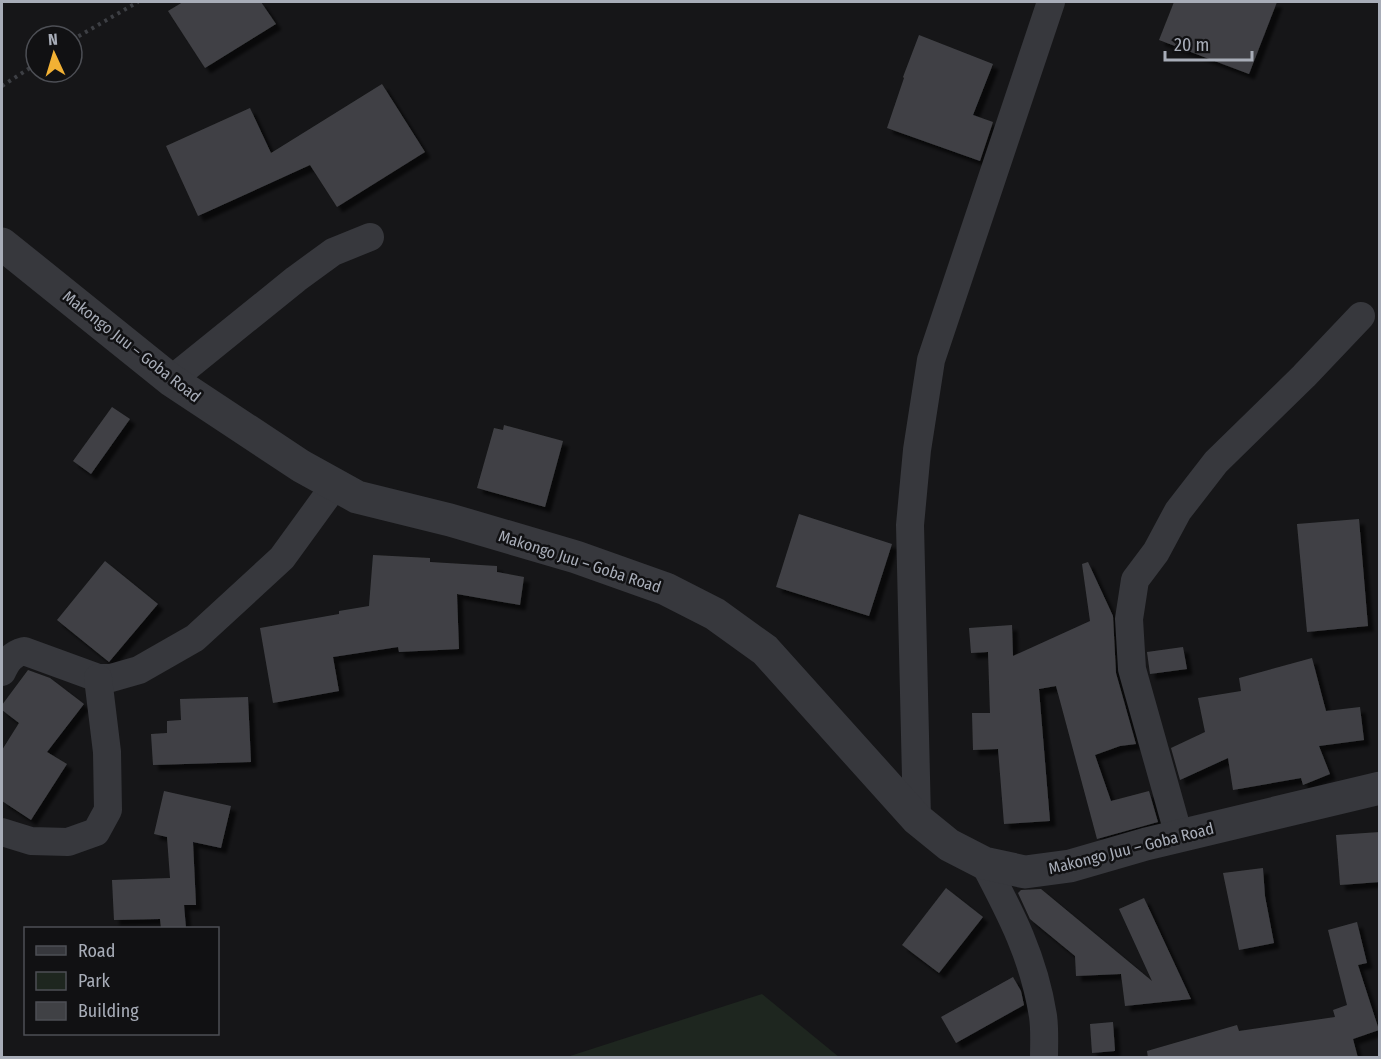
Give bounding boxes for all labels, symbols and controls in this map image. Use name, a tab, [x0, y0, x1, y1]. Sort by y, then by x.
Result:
north arrow	[24, 24, 84, 84]
scale bar	[1165, 24, 1252, 62]
text: N	[48, 30, 58, 49]
text: 20 m	[1174, 34, 1209, 56]
street label: Makongo Juu – Goba Road	[59, 287, 204, 406]
street label: Makongo Juu – Goba Road	[496, 526, 664, 597]
street label: Makongo Juu – Goba Road	[1046, 819, 1216, 878]
legend	[24, 927, 219, 1035]
text: Road	[78, 940, 115, 962]
text: Park	[78, 970, 111, 992]
text: Building	[78, 1000, 139, 1022]

